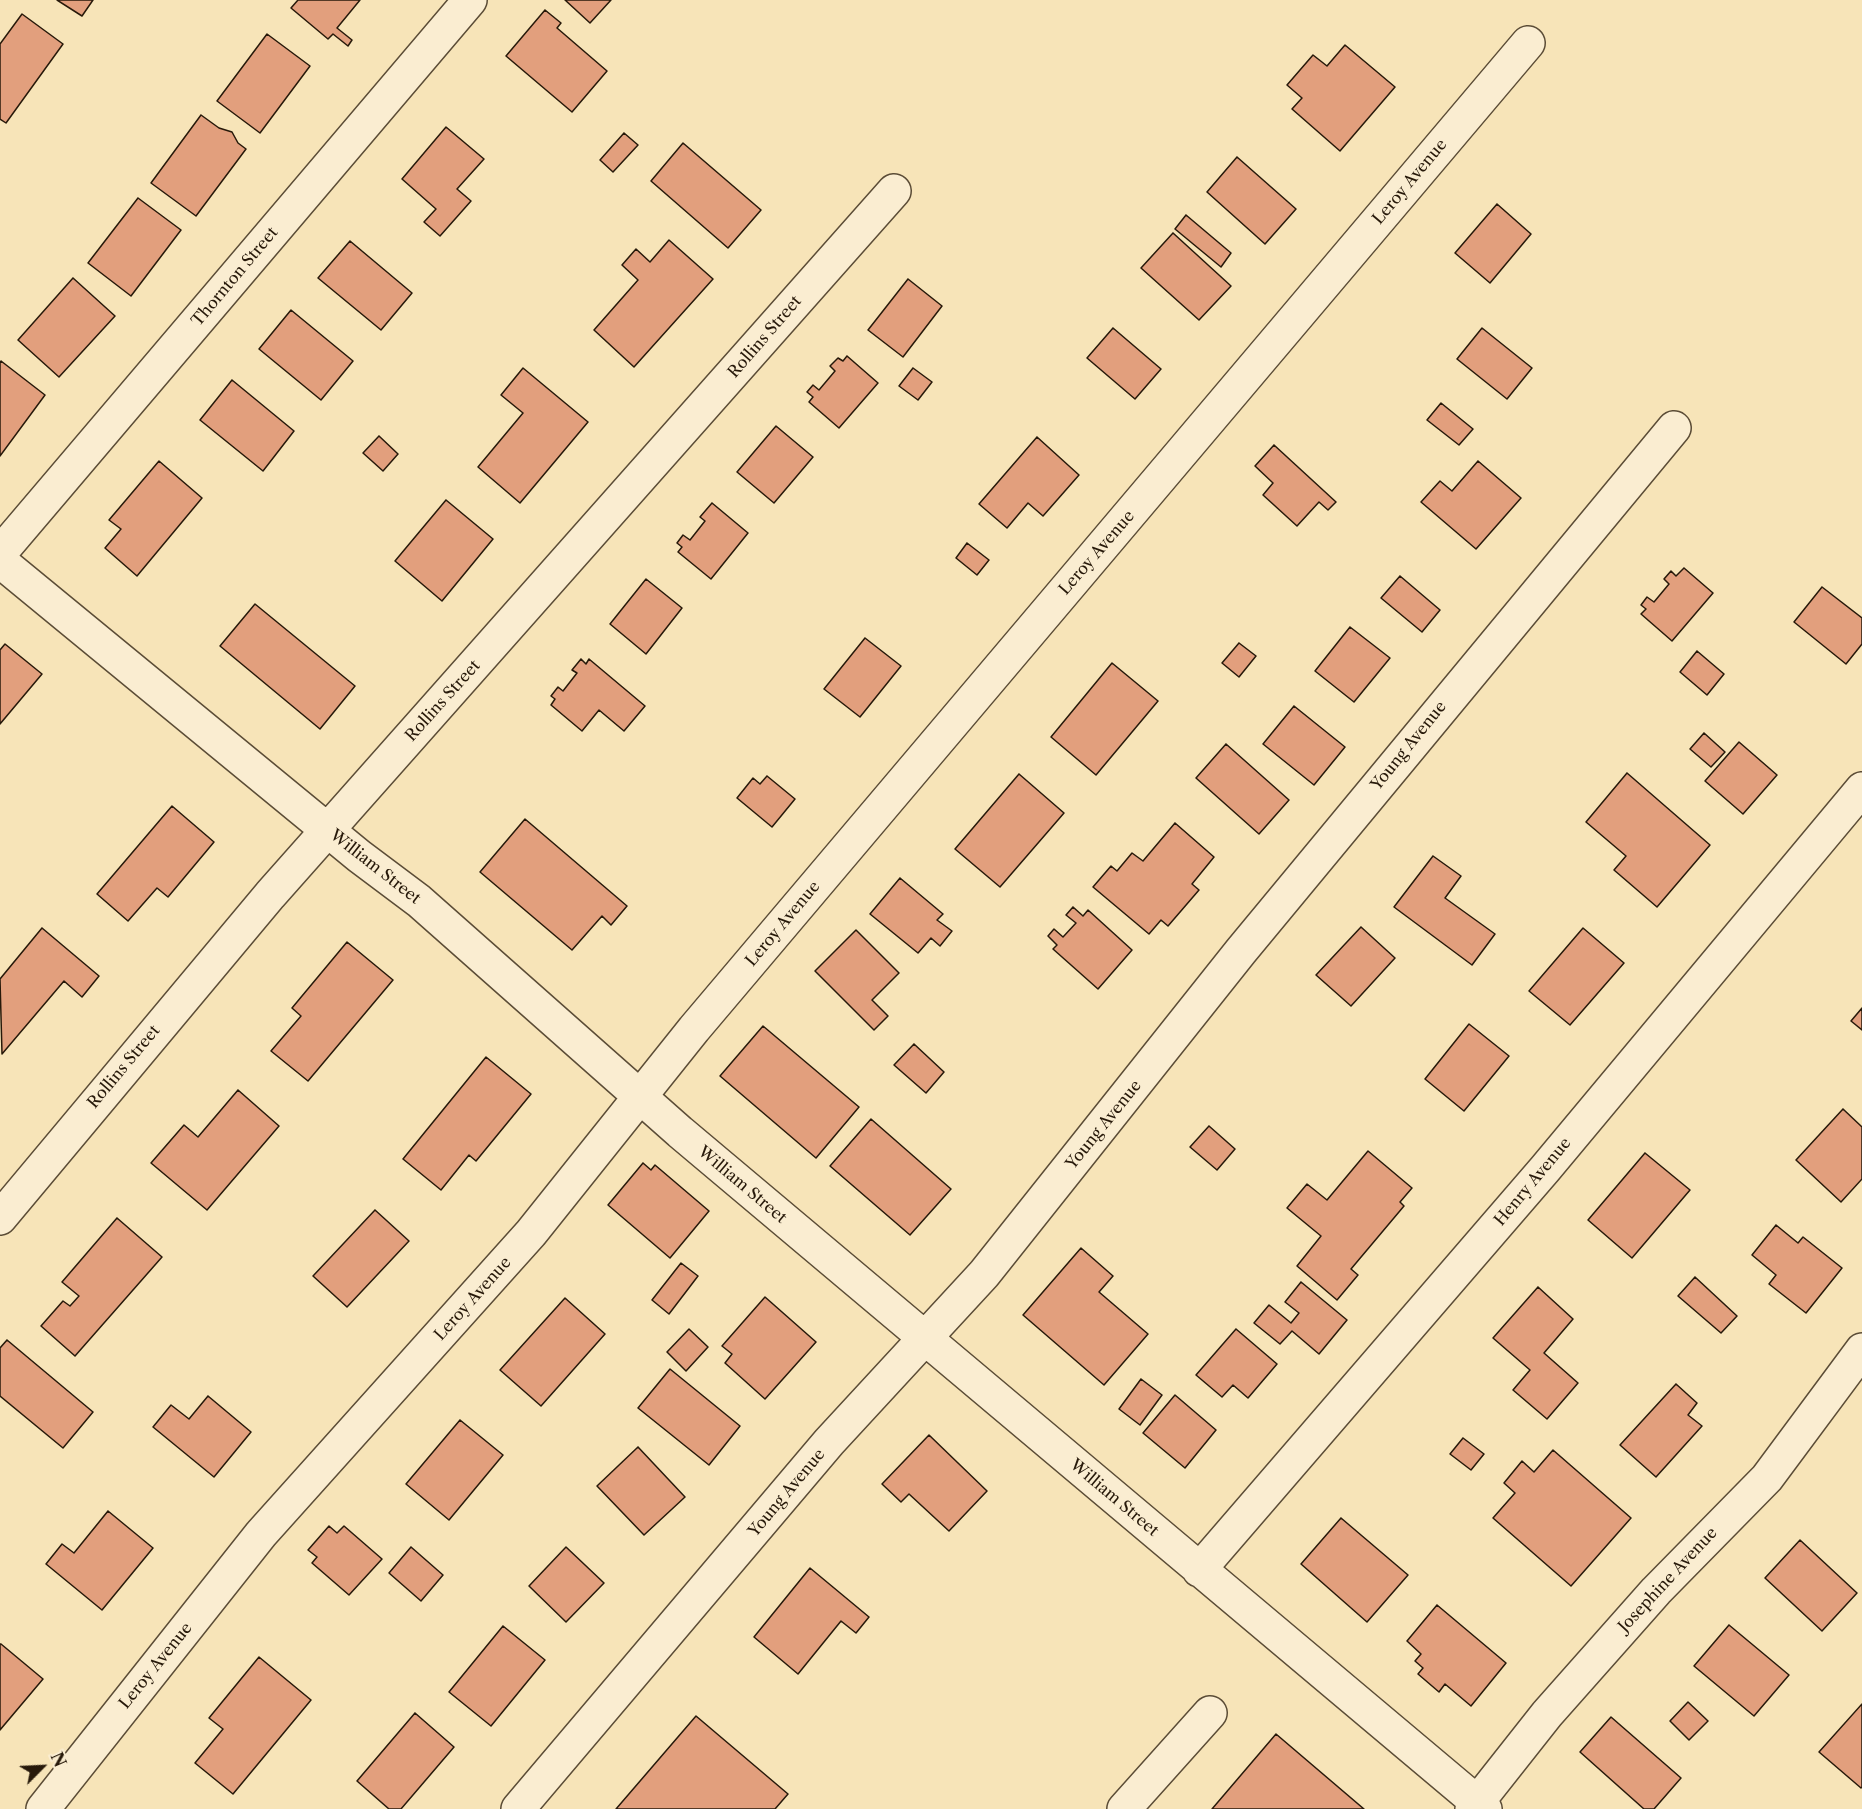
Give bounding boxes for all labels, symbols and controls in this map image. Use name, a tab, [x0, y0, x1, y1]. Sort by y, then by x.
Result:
street label: Leroy Avenue	[1369, 135, 1451, 229]
street label: Thornton Street	[188, 223, 282, 331]
street label: Rollins Street	[724, 292, 806, 382]
street label: Leroy Avenue	[1055, 507, 1139, 599]
street label: Rollins Street	[402, 657, 484, 745]
street label: Young Avenue	[1367, 698, 1451, 794]
street label: William Street	[326, 826, 424, 908]
street label: Leroy Avenue	[742, 877, 824, 971]
street label: Rollins Street	[84, 1022, 164, 1112]
street label: Young Avenue	[1062, 1077, 1146, 1173]
street label: Henry Avenue	[1491, 1134, 1575, 1230]
street label: William Street	[694, 1142, 790, 1228]
street label: Leroy Avenue	[431, 1253, 515, 1345]
street label: Young Avenue	[745, 1445, 829, 1541]
street label: William Street	[1066, 1455, 1162, 1541]
street label: Josephine Avenue	[1615, 1524, 1721, 1636]
street label: Leroy Avenue	[115, 1619, 197, 1713]
north arrow	[12, 1737, 72, 1797]
text: N	[46, 1749, 70, 1770]

